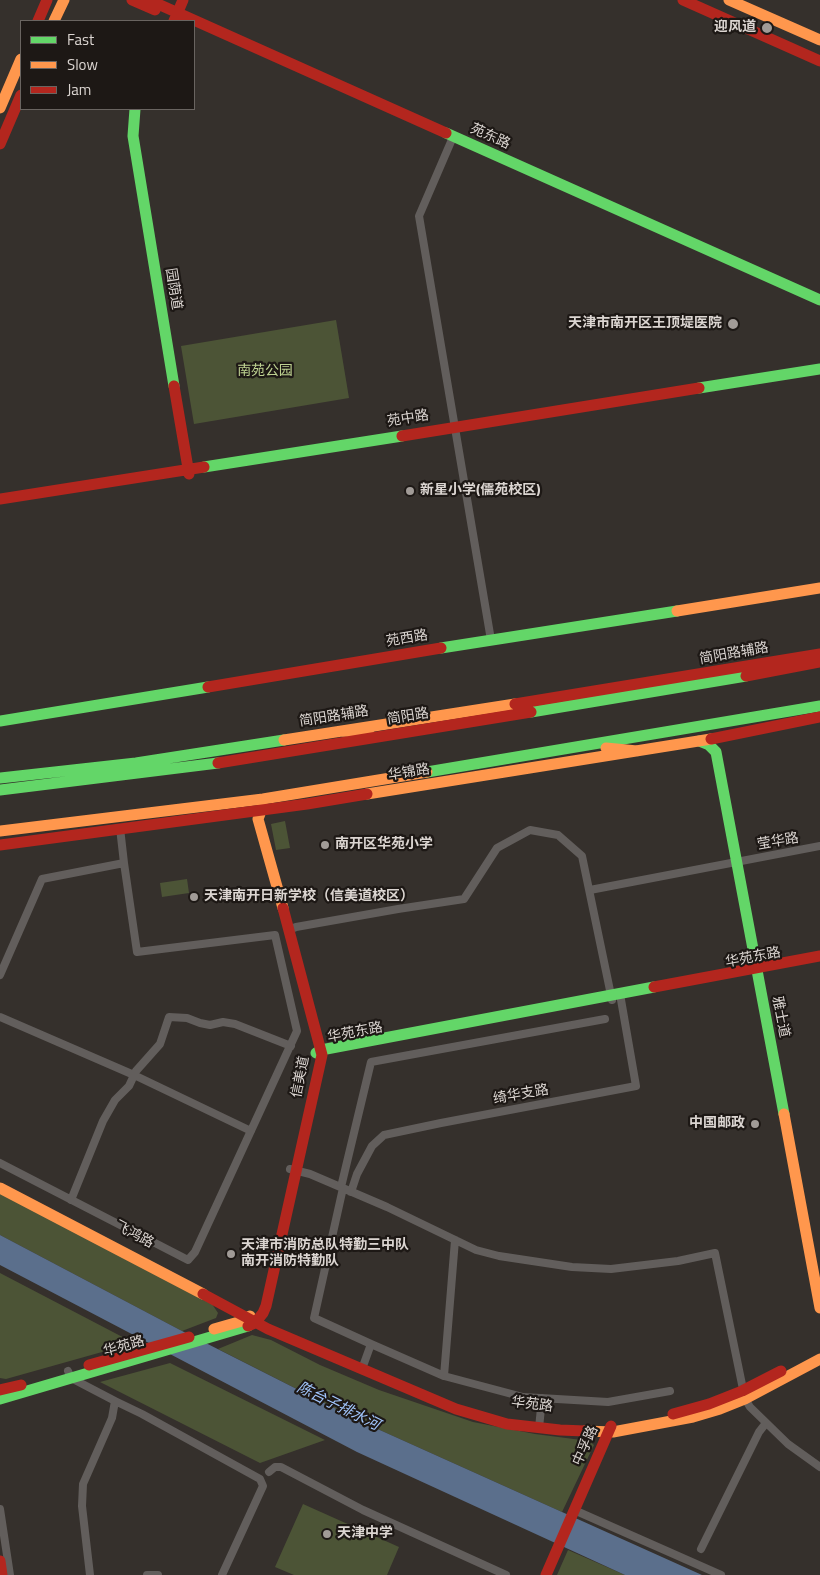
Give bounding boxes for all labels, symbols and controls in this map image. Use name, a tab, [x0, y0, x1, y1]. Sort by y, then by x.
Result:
legend	[20, 20, 195, 110]
place label: 迎风道	[714, 20, 756, 36]
marker: 迎风道	[760, 21, 774, 35]
text: Fast	[67, 28, 94, 51]
text: Slow	[67, 53, 98, 76]
text: Jam	[67, 78, 91, 101]
street label: 苑东路	[467, 121, 513, 153]
street label: 园荫道	[161, 267, 185, 311]
place label: 天津市南开区王顶堤医院	[568, 316, 722, 332]
marker: 天津市南开区王顶堤医院	[726, 317, 740, 331]
park label: 南苑公园	[237, 364, 293, 380]
street label: 苑中路	[386, 407, 430, 431]
place label: 新星小学(儒苑校区)	[420, 483, 541, 499]
marker: 新星小学(儒苑校区)	[404, 485, 416, 497]
street label: 苑西路	[385, 627, 429, 651]
street label: 简阳路辅路	[698, 640, 770, 668]
street label: 简阳路辅路	[298, 703, 370, 731]
street label: 简阳路	[386, 705, 430, 729]
street label: 华锦路	[387, 761, 431, 785]
street label: 莹华路	[756, 830, 800, 854]
place label: 南开区华苑小学	[335, 837, 433, 853]
marker: 南开区华苑小学	[319, 839, 331, 851]
place label: 天津南开日新学校（信美道校区）	[204, 889, 414, 905]
marker: 天津南开日新学校（信美道校区）	[188, 891, 200, 903]
street label: 华苑东路	[724, 944, 782, 972]
street label: 雅士道	[768, 995, 792, 1039]
street label: 华苑东路	[326, 1019, 384, 1047]
street label: 信美道	[289, 1055, 313, 1099]
street label: 绮华支路	[492, 1082, 550, 1108]
place label: 中国邮政	[689, 1116, 745, 1132]
marker: 中国邮政	[749, 1118, 761, 1130]
street label: 飞鸿路	[112, 1218, 156, 1252]
place label: 天津市消防总队特勤三中队 南开消防特勤队	[241, 1238, 409, 1270]
marker: 天津市消防总队特勤三中队 南开消防特勤队	[225, 1248, 237, 1260]
street label: 华苑路	[101, 1333, 147, 1361]
water label: 陈台子排水河	[294, 1379, 382, 1435]
street label: 华苑路	[510, 1394, 554, 1416]
street label: 中孚路	[570, 1423, 602, 1469]
place label: 天津中学	[337, 1526, 393, 1542]
marker: 天津中学	[321, 1528, 333, 1540]

